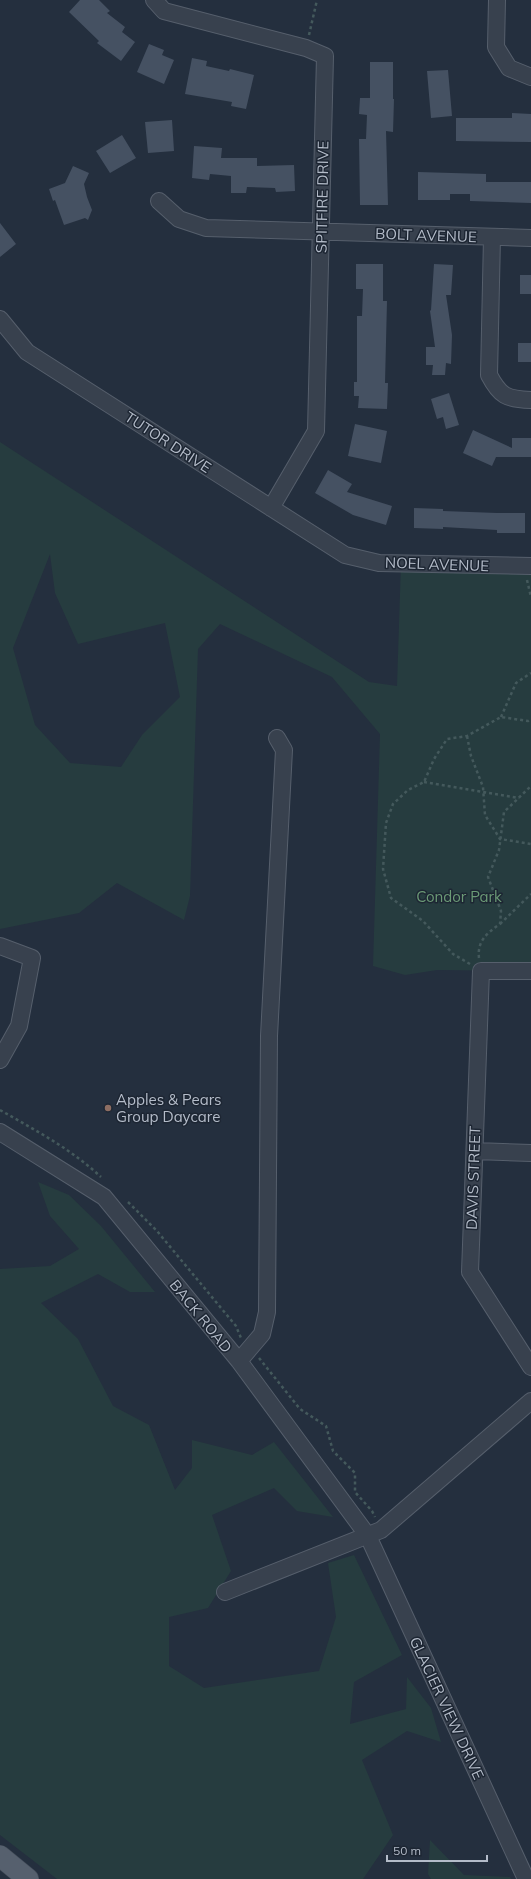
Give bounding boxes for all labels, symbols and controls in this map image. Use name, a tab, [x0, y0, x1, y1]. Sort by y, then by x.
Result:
street label: SPITFIRE DRIVE	[312, 141, 332, 253]
street label: BOLT AVENUE	[375, 224, 477, 246]
street label: TUTOR DRIVE	[121, 407, 215, 477]
street label: NOEL AVENUE	[385, 553, 490, 575]
park label: Condor Park	[416, 887, 502, 906]
place label: Apples & Pears Group Daycare	[116, 1090, 222, 1126]
marker: Apples & Pears Group Daycare	[103, 1103, 113, 1113]
street label: DAVIS STREET	[462, 1126, 484, 1230]
street label: BACK ROAD	[166, 1276, 236, 1356]
street label: GLACIER VIEW DRIVE	[406, 1634, 489, 1783]
scale bar	[387, 1837, 487, 1863]
text: 50 m	[393, 1843, 421, 1858]

